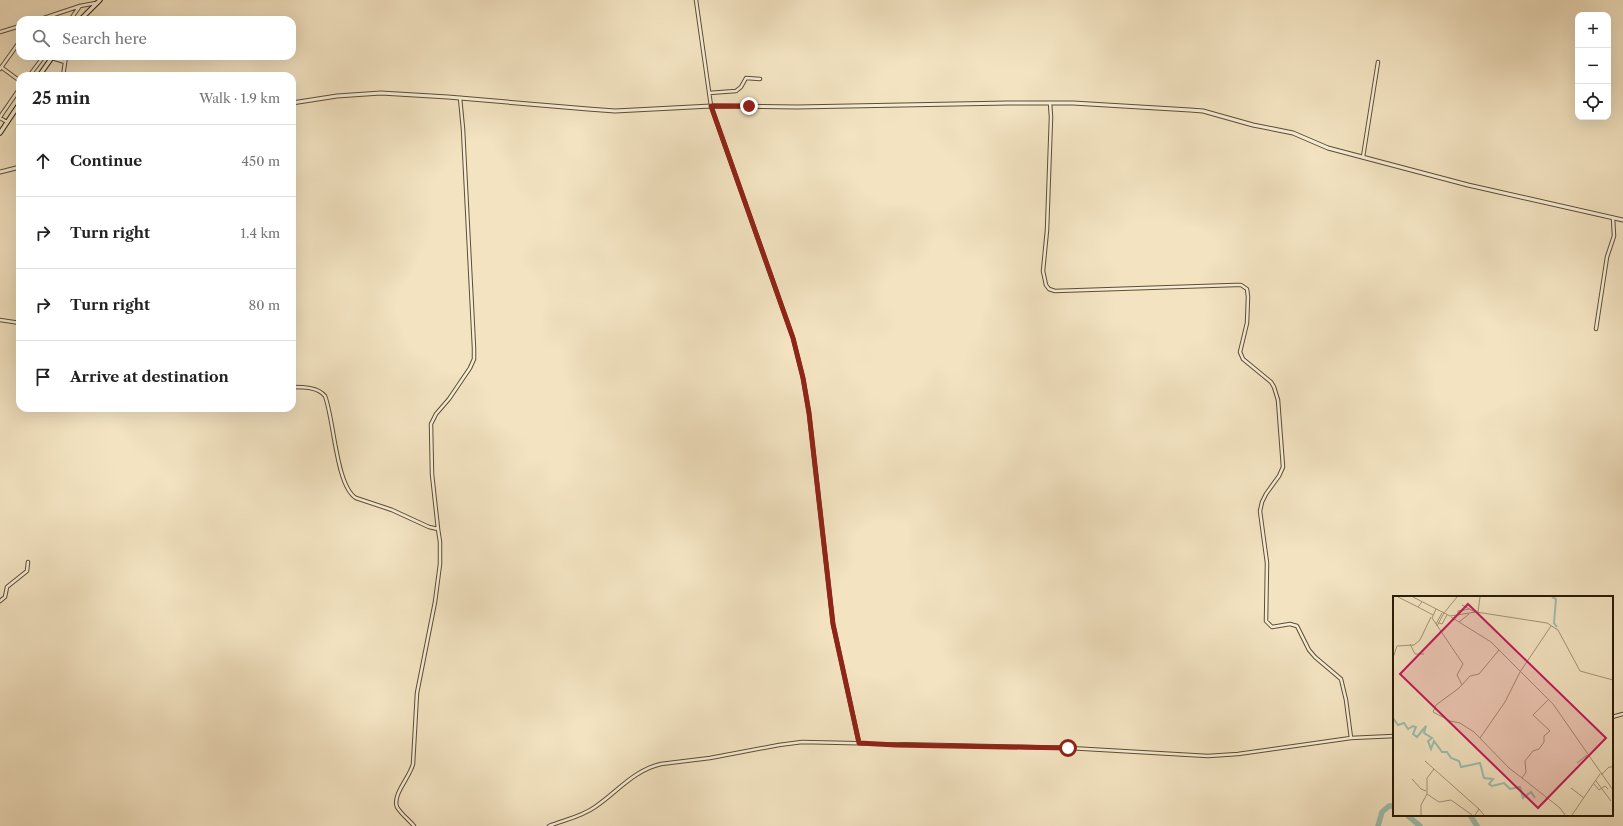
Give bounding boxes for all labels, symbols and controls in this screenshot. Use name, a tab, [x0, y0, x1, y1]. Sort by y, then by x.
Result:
map controls	[1575, 12, 1611, 120]
button: +	[1575, 12, 1611, 48]
search box	[16, 16, 296, 60]
icon: search	[30, 27, 52, 49]
text: Search here	[62, 29, 147, 48]
button: −	[1575, 48, 1611, 84]
button: locate	[1575, 84, 1611, 120]
text: 25 min	[32, 88, 90, 108]
text: Walk · 1.9 km	[199, 90, 280, 106]
route end	[740, 97, 758, 115]
icon: ahead	[32, 150, 54, 172]
text: Continue	[70, 151, 142, 170]
text: 450 m	[242, 153, 280, 169]
icon: right	[32, 222, 54, 244]
text: Turn right	[70, 223, 150, 242]
text: 1.4 km	[241, 225, 280, 241]
icon: right	[32, 294, 54, 316]
text: Turn right	[70, 295, 150, 314]
text: 80 m	[248, 297, 280, 313]
icon: arrive	[32, 366, 54, 388]
text: Arrive at destination	[70, 367, 229, 386]
inset map	[1393, 596, 1613, 816]
route start	[1059, 739, 1077, 757]

